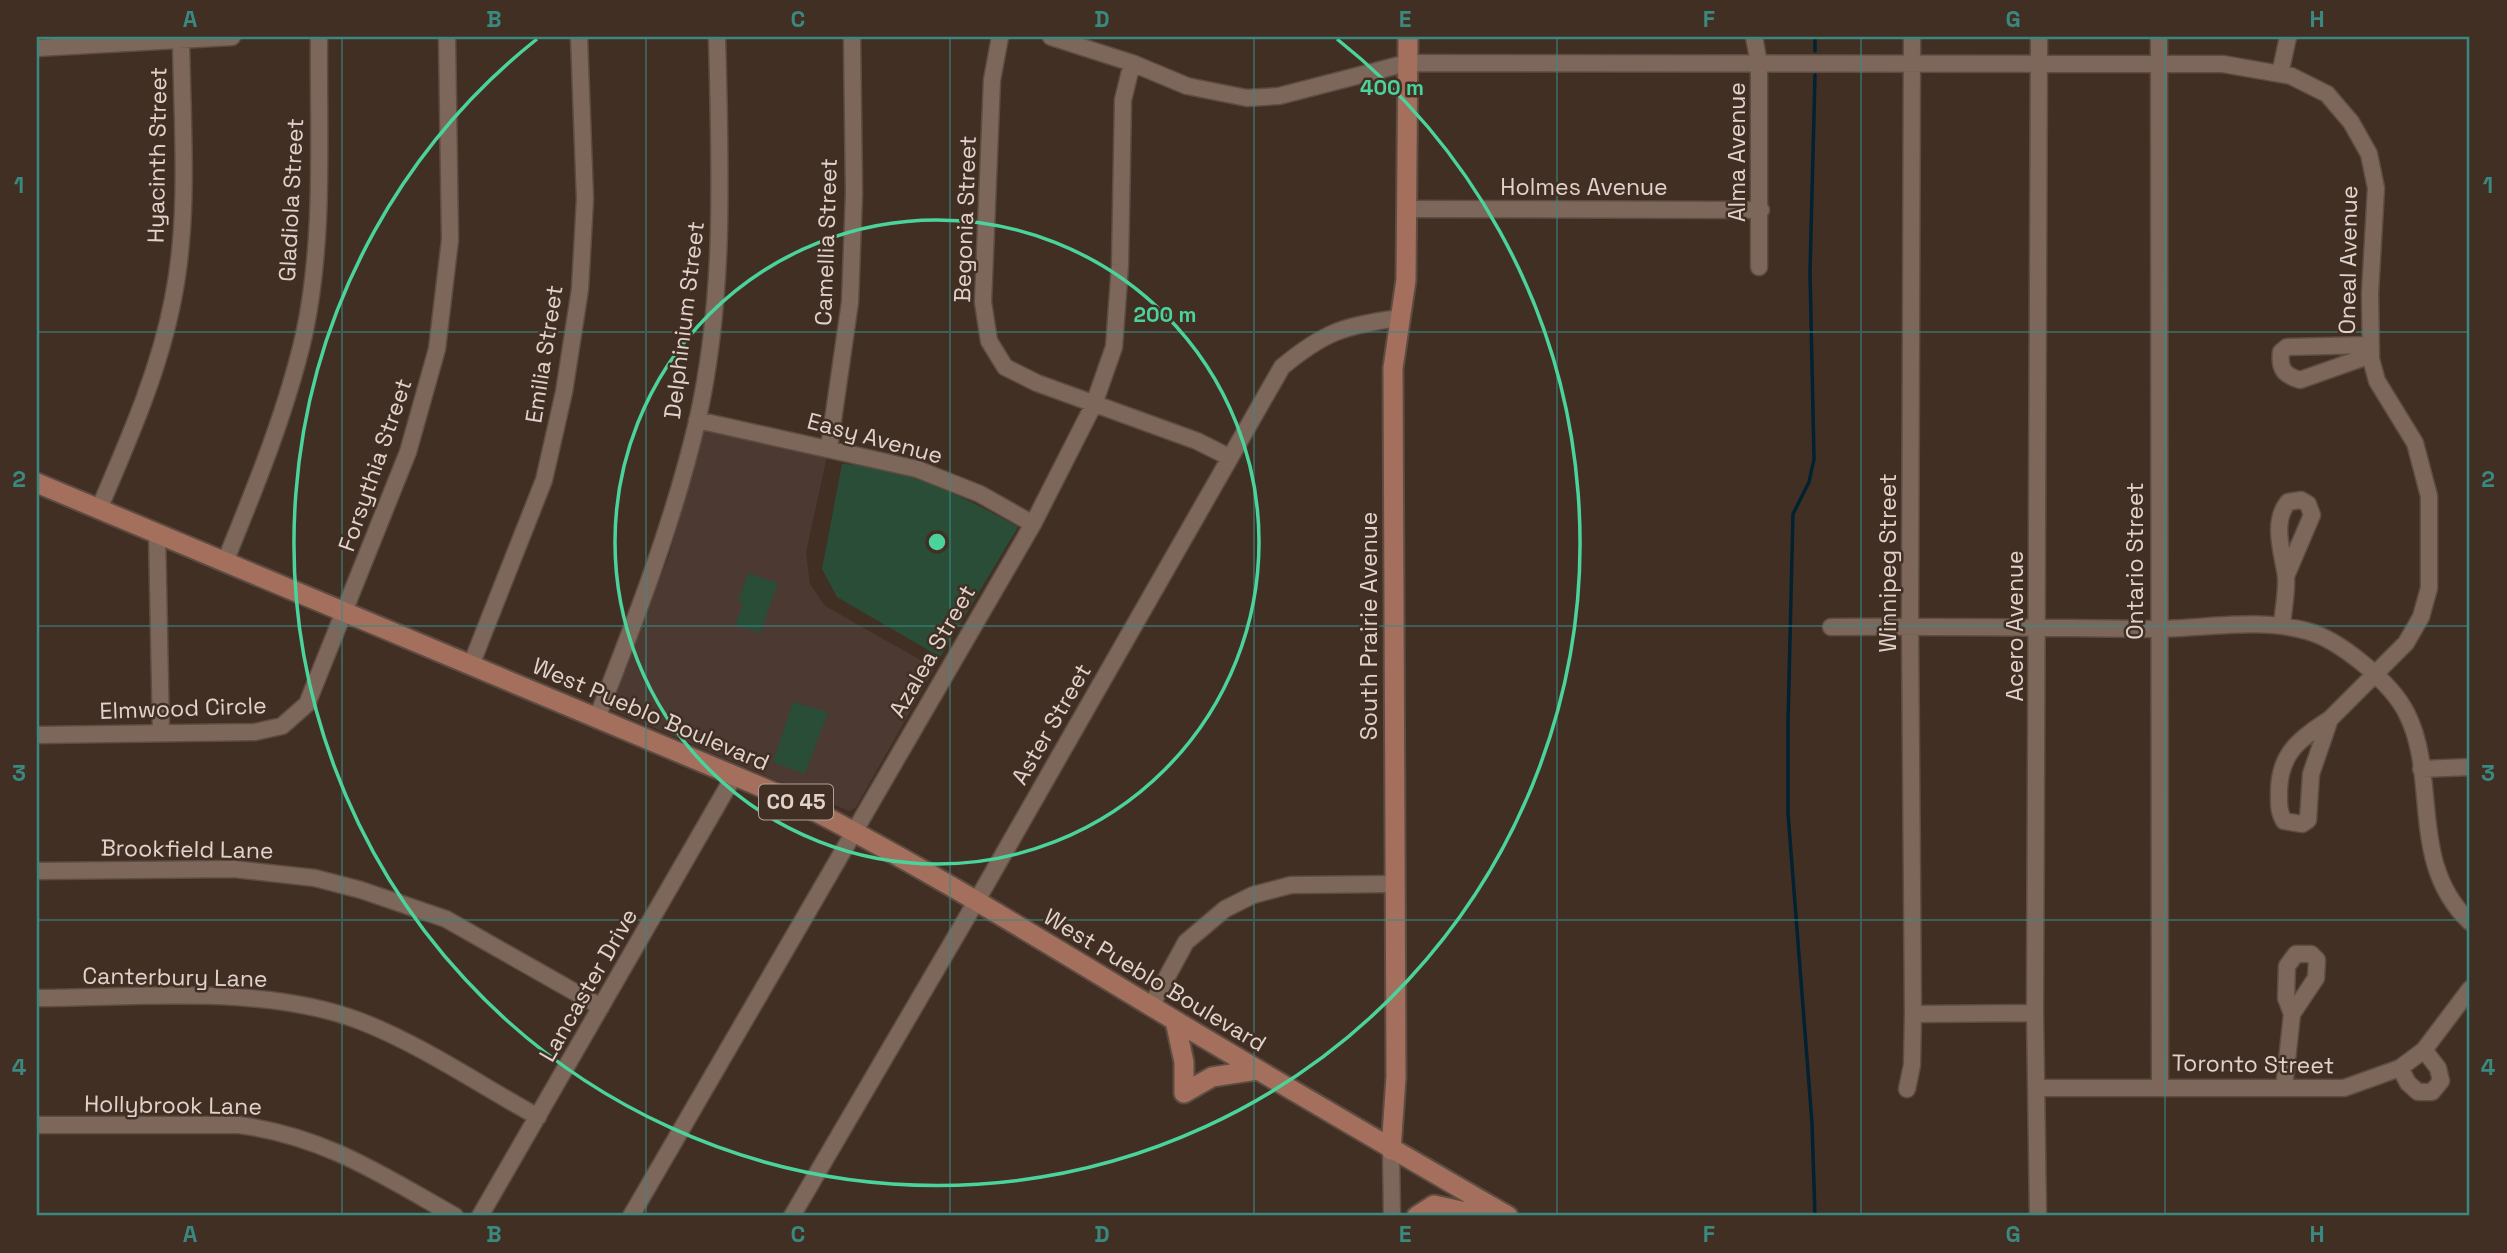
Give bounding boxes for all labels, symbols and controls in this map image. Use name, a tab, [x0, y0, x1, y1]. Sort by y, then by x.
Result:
text: A	[183, 4, 198, 34]
text: B	[486, 4, 502, 34]
text: C	[791, 4, 805, 34]
text: D	[1094, 4, 1110, 34]
text: E	[1399, 4, 1411, 34]
text: F	[1703, 4, 1715, 34]
text: G	[2005, 4, 2021, 34]
text: H	[2309, 4, 2325, 34]
street label: Hyacinth Street	[140, 67, 174, 243]
text: 400 m	[1360, 74, 1424, 101]
street label: Alma Avenue	[1722, 82, 1752, 222]
street label: Gladiola Street	[272, 118, 310, 282]
street label: Begonia Street	[947, 135, 983, 303]
street label: Camellia Street	[808, 158, 844, 326]
text: 1	[14, 170, 24, 200]
text: 1	[2483, 170, 2493, 200]
street label: Holmes Avenue	[1500, 172, 1668, 202]
street label: Oneal Avenue	[2332, 185, 2364, 335]
street label: Delphinium Street	[657, 219, 711, 421]
street label: Emilia Street	[518, 283, 570, 425]
text: 200 m	[1134, 301, 1196, 328]
street label: Forsythia Street	[331, 375, 419, 555]
street label: Easy Avenue	[804, 406, 946, 470]
text: 2	[12, 464, 26, 494]
text: 2	[2481, 464, 2495, 494]
street label: Winnipeg Street	[1873, 474, 1903, 652]
street label: Ontario Street	[2120, 482, 2150, 640]
street label: South Prairie Avenue	[1354, 512, 1384, 740]
centre of rings	[925, 530, 949, 554]
street label: Acero Avenue	[2000, 550, 2030, 702]
street label: Azalea Street	[882, 579, 982, 723]
street label: West Pueblo Boulevard	[528, 650, 774, 778]
street label: Aster Street	[1004, 658, 1098, 790]
street label: Elmwood Circle	[99, 690, 267, 726]
text: 3	[12, 758, 26, 788]
text: 3	[2481, 758, 2495, 788]
road number: CO 45	[759, 784, 833, 820]
street label: Brookfield Lane	[100, 832, 274, 866]
street label: West Pueblo Boulevard	[1038, 902, 1272, 1058]
street label: Lancaster Drive	[532, 903, 644, 1067]
street label: Canterbury Lane	[82, 960, 268, 994]
street label: Toronto Street	[2172, 1048, 2334, 1080]
text: 4	[12, 1052, 27, 1082]
text: 4	[2481, 1052, 2496, 1082]
street label: Hollybrook Lane	[84, 1088, 262, 1122]
text: A	[183, 1219, 198, 1249]
text: B	[486, 1219, 502, 1249]
text: C	[791, 1219, 805, 1249]
text: D	[1094, 1219, 1110, 1249]
text: E	[1399, 1219, 1411, 1249]
text: F	[1703, 1219, 1715, 1249]
text: G	[2005, 1219, 2021, 1249]
text: H	[2309, 1219, 2325, 1249]

